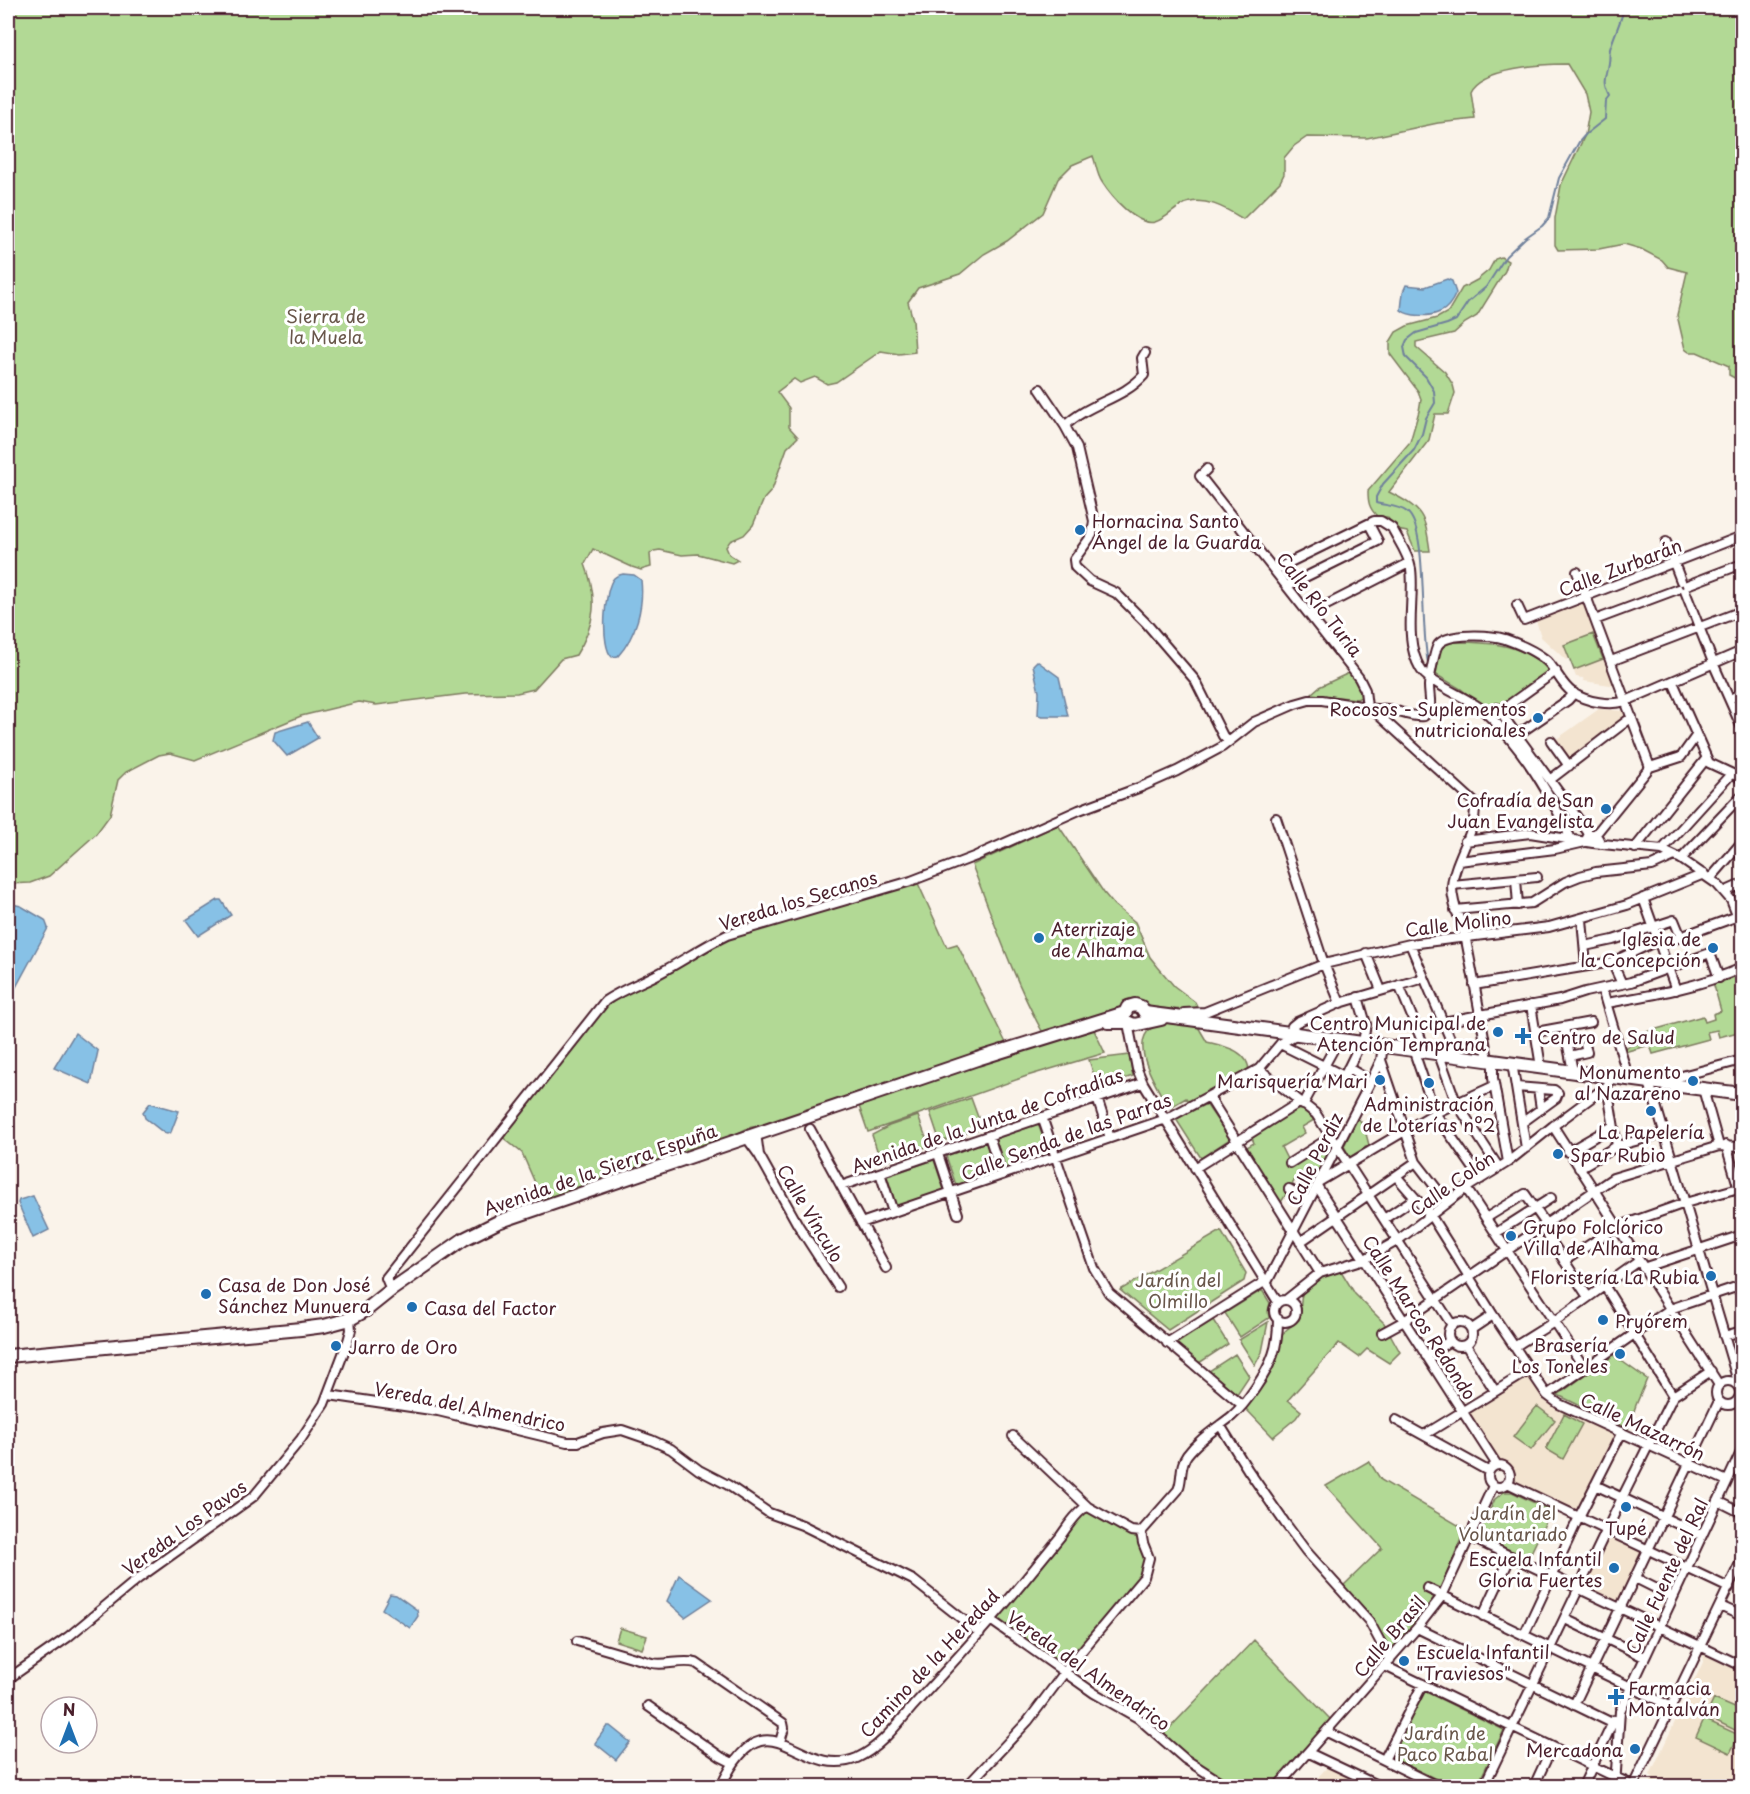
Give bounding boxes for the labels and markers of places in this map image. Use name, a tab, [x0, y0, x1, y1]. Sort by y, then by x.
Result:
place label: Hornacina Santo Ángel de la Guarda	[1092, 507, 1262, 555]
marker: Hornacina Santo Ángel de la Guarda	[1073, 523, 1087, 537]
place label: Rocosos - Suplementos nutricionales	[1330, 695, 1526, 743]
marker: Rocosos - Suplementos nutricionales	[1531, 711, 1545, 725]
place label: Cofradía de San Juan Evangelista	[1447, 786, 1595, 834]
marker: Cofradía de San Juan Evangelista	[1599, 802, 1613, 816]
place label: Aterrizaje de Alhama	[1051, 915, 1145, 963]
place label: Iglesia de la Concepción	[1580, 925, 1701, 973]
marker: Aterrizaje de Alhama	[1032, 931, 1046, 945]
marker: Iglesia de la Concepción	[1706, 941, 1720, 955]
place label: Centro Municipal de Atención Temprana	[1310, 1009, 1487, 1057]
place label: Centro de Salud	[1537, 1023, 1675, 1050]
marker: Centro Municipal de Atención Temprana	[1491, 1025, 1505, 1039]
marker: Centro de Salud	[1514, 1027, 1532, 1045]
place label: Monumento al Nazareno	[1574, 1058, 1681, 1106]
place label: Marisquería Mari	[1217, 1067, 1368, 1094]
marker: Marisquería Mari	[1373, 1073, 1387, 1087]
marker: Monumento al Nazareno	[1686, 1074, 1700, 1088]
marker: Administración de Loterías nº2	[1422, 1076, 1436, 1090]
place label: Administración de Loterías nº2	[1363, 1090, 1495, 1138]
marker: La Papelería	[1644, 1104, 1658, 1118]
place label: La Papelería	[1598, 1118, 1705, 1145]
place label: Spar Rubio	[1570, 1141, 1665, 1168]
marker: Spar Rubio	[1551, 1147, 1565, 1161]
place label: Grupo Folclórico Villa de Alhama	[1523, 1213, 1663, 1261]
marker: Grupo Folclórico Villa de Alhama	[1504, 1229, 1518, 1243]
place label: Floristería La Rubia	[1530, 1263, 1699, 1290]
marker: Floristería La Rubia	[1704, 1269, 1718, 1283]
place label: Casa de Don José Sánchez Munuera	[218, 1271, 371, 1319]
marker: Casa de Don José Sánchez Munuera	[199, 1287, 213, 1301]
place label: Casa del Factor	[424, 1294, 557, 1321]
marker: Casa del Factor	[405, 1300, 419, 1314]
place label: Pryórem	[1615, 1307, 1688, 1334]
marker: Pryórem	[1596, 1313, 1610, 1327]
place label: Brasería Los Toneles	[1512, 1331, 1609, 1379]
place label: Jarro de Oro	[348, 1333, 457, 1360]
marker: Jarro de Oro	[329, 1339, 343, 1353]
marker: Brasería Los Toneles	[1613, 1347, 1627, 1361]
marker: Tupé	[1619, 1500, 1633, 1514]
place label: Tupé	[1605, 1514, 1647, 1541]
place label: Escuela Infantil Gloria Fuertes	[1468, 1545, 1602, 1593]
marker: Escuela Infantil Gloria Fuertes	[1607, 1561, 1621, 1575]
place label: Escuela Infantil "Traviesos"	[1416, 1638, 1550, 1686]
marker: Escuela Infantil "Traviesos"	[1397, 1654, 1411, 1668]
place label: Farmacia Montalván	[1628, 1674, 1720, 1722]
marker: Farmacia Montalván	[1609, 1690, 1623, 1704]
place label: Mercadona	[1526, 1736, 1624, 1763]
marker: Mercadona	[1628, 1742, 1642, 1756]

